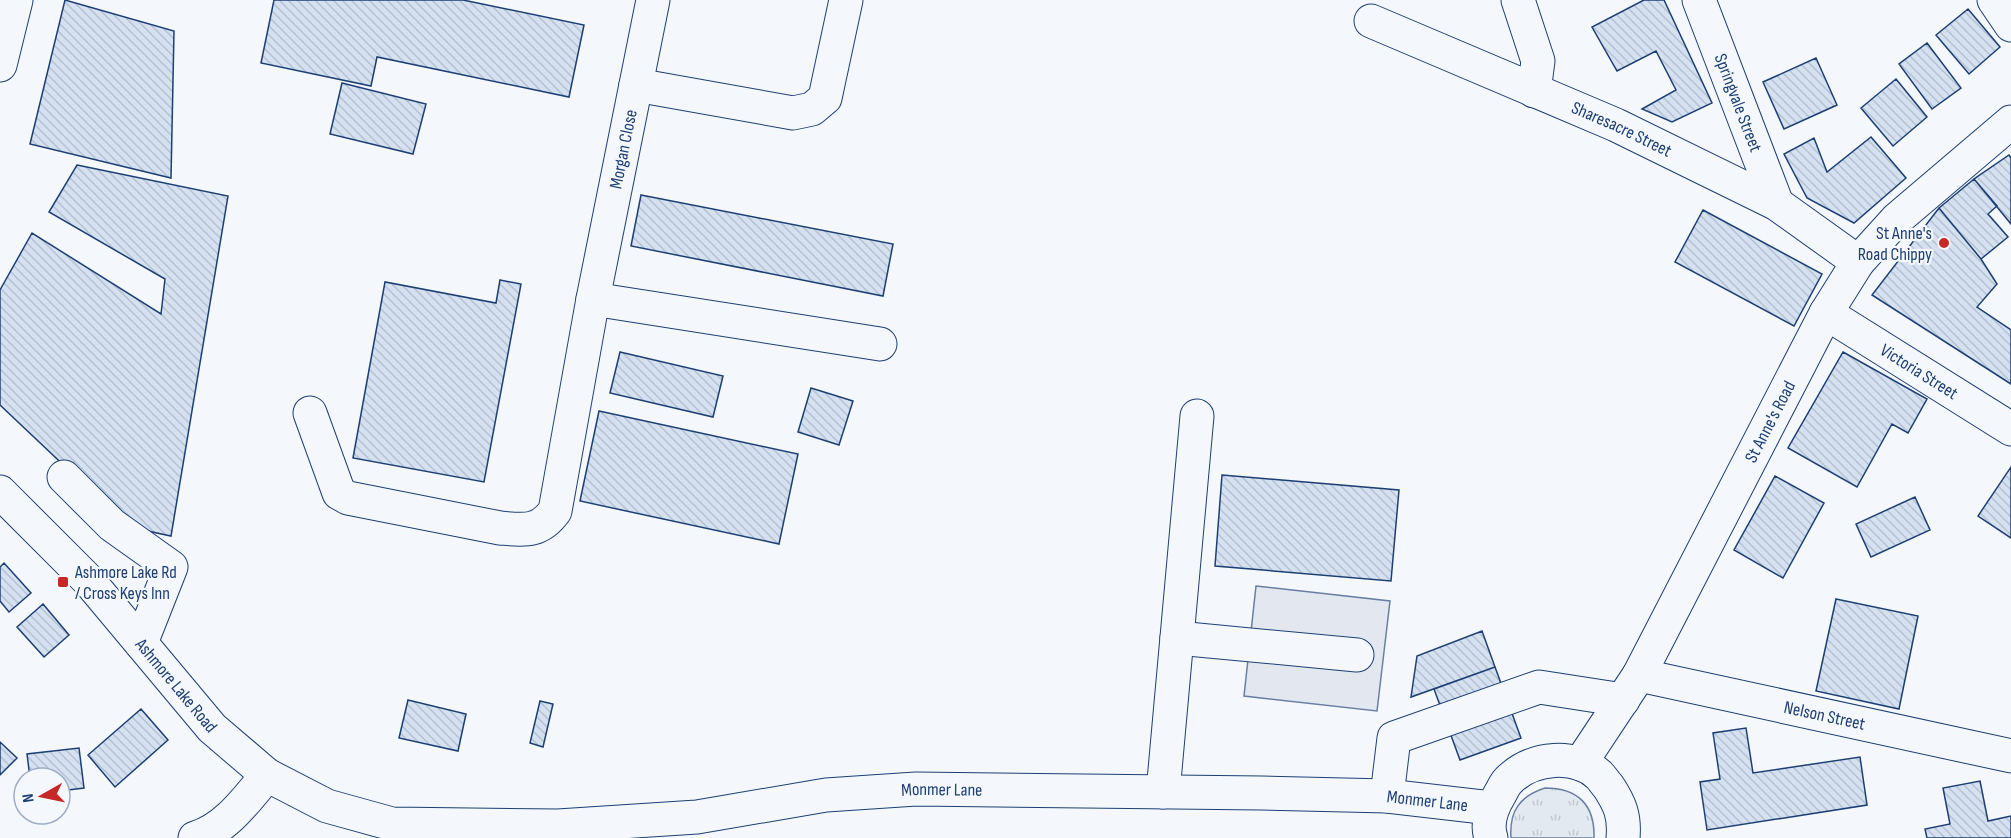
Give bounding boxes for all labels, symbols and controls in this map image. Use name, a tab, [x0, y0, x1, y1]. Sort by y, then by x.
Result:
street label: Springvale Street	[1710, 51, 1767, 155]
street label: Sharesacre Street	[1568, 97, 1676, 161]
street label: Morgan Close	[605, 108, 641, 191]
place label: St Anne's Road Chippy	[1858, 223, 1932, 265]
marker: St Anne's Road Chippy	[1937, 236, 1951, 250]
street label: Victoria Street	[1876, 339, 1962, 404]
street label: St Anne's Road	[1740, 377, 1800, 466]
place label: Ashmore Lake Rd / Cross Keys Inn	[74, 562, 177, 604]
marker: Ashmore Lake Rd / Cross Keys Inn	[56, 575, 70, 589]
street label: Ashmore Lake Road	[130, 633, 222, 737]
street label: Nelson Street	[1782, 696, 1868, 735]
north arrow	[12, 766, 72, 826]
street label: Monmer Lane	[900, 778, 983, 800]
street label: Monmer Lane	[1386, 786, 1469, 816]
text: N	[19, 792, 39, 804]

